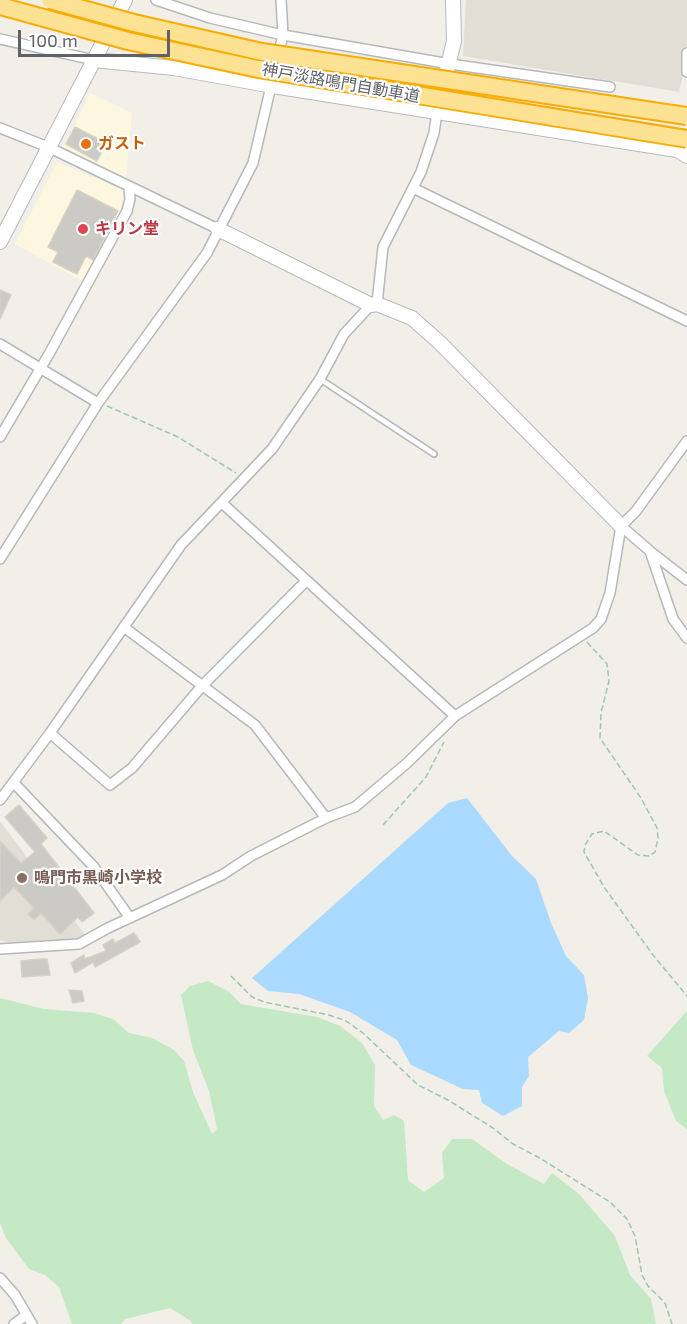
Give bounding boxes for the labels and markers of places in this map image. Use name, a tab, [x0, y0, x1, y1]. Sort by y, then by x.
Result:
place label: ガスト	[98, 134, 146, 154]
marker: ガスト	[79, 137, 93, 151]
place label: キリン堂	[95, 219, 159, 239]
marker: キリン堂	[76, 222, 90, 236]
place label: 鳴門市黒崎小学校	[34, 868, 162, 888]
marker: 鳴門市黒崎小学校	[15, 871, 29, 885]

